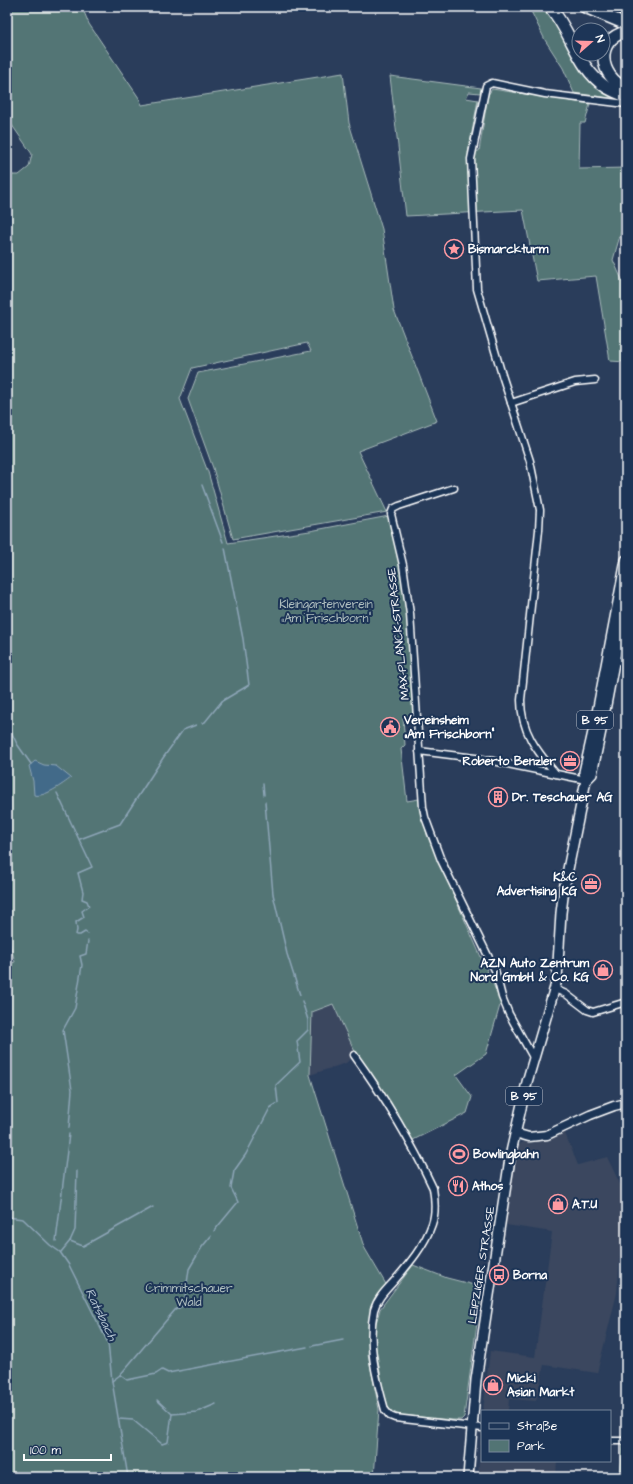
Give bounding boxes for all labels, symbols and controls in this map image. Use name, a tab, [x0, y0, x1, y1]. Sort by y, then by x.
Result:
north arrow	[571, 22, 611, 62]
text: N	[592, 33, 608, 45]
place icon: Bismarckturm	[443, 238, 465, 260]
place label: Bismarckturm	[468, 241, 549, 258]
street label: MAX-PLANCK-STRASSE	[383, 567, 414, 701]
park label: Kleingartenverein „Am Frischborn“	[279, 596, 373, 627]
road number: B 95	[577, 711, 613, 729]
place label: Vereinsheim „Am Frischborn“	[403, 712, 495, 743]
public building icon: Vereinsheim „Am Frischborn“	[379, 716, 401, 738]
office icon: Roberto Benzler	[559, 750, 581, 772]
place label: Roberto Benzler	[462, 753, 556, 770]
building icon: Dr. Teschauer AG	[487, 786, 509, 808]
place label: Dr. Teschauer AG	[512, 789, 613, 806]
place label: K&C Advertising KG	[497, 869, 578, 902]
office icon: K&C Advertising KG	[580, 873, 602, 895]
place label: AZN Auto Zentrum Nord GmbH & Co. KG	[471, 955, 590, 986]
shop icon: AZN Auto Zentrum Nord GmbH & Co. KG	[592, 959, 614, 981]
road number: B 95	[506, 1087, 542, 1105]
sports icon: Bowlingbahn	[448, 1143, 470, 1165]
place label: Bowlingbahn	[473, 1146, 539, 1165]
restaurant icon: Athos	[447, 1175, 469, 1197]
place label: Athos	[472, 1178, 503, 1195]
shop icon: A.T.U	[547, 1193, 569, 1215]
place label: A.T.U	[572, 1196, 598, 1213]
street label: LEIPZIGER STRASSE	[464, 1205, 499, 1325]
bus stop icon: Borna	[488, 1264, 510, 1286]
place label: Borna	[513, 1267, 548, 1284]
park label: Crimmitschauer Wald	[145, 1280, 233, 1311]
water label: Ratsbach	[81, 1285, 122, 1344]
place label: Micki Asian Markt	[507, 1370, 574, 1401]
shop icon: Micki Asian Markt	[482, 1374, 504, 1396]
legend	[481, 1410, 611, 1462]
text: Straße	[517, 1418, 558, 1435]
scale bar	[24, 1436, 111, 1462]
text: Park	[517, 1438, 545, 1455]
text: 100 m	[30, 1442, 61, 1459]

